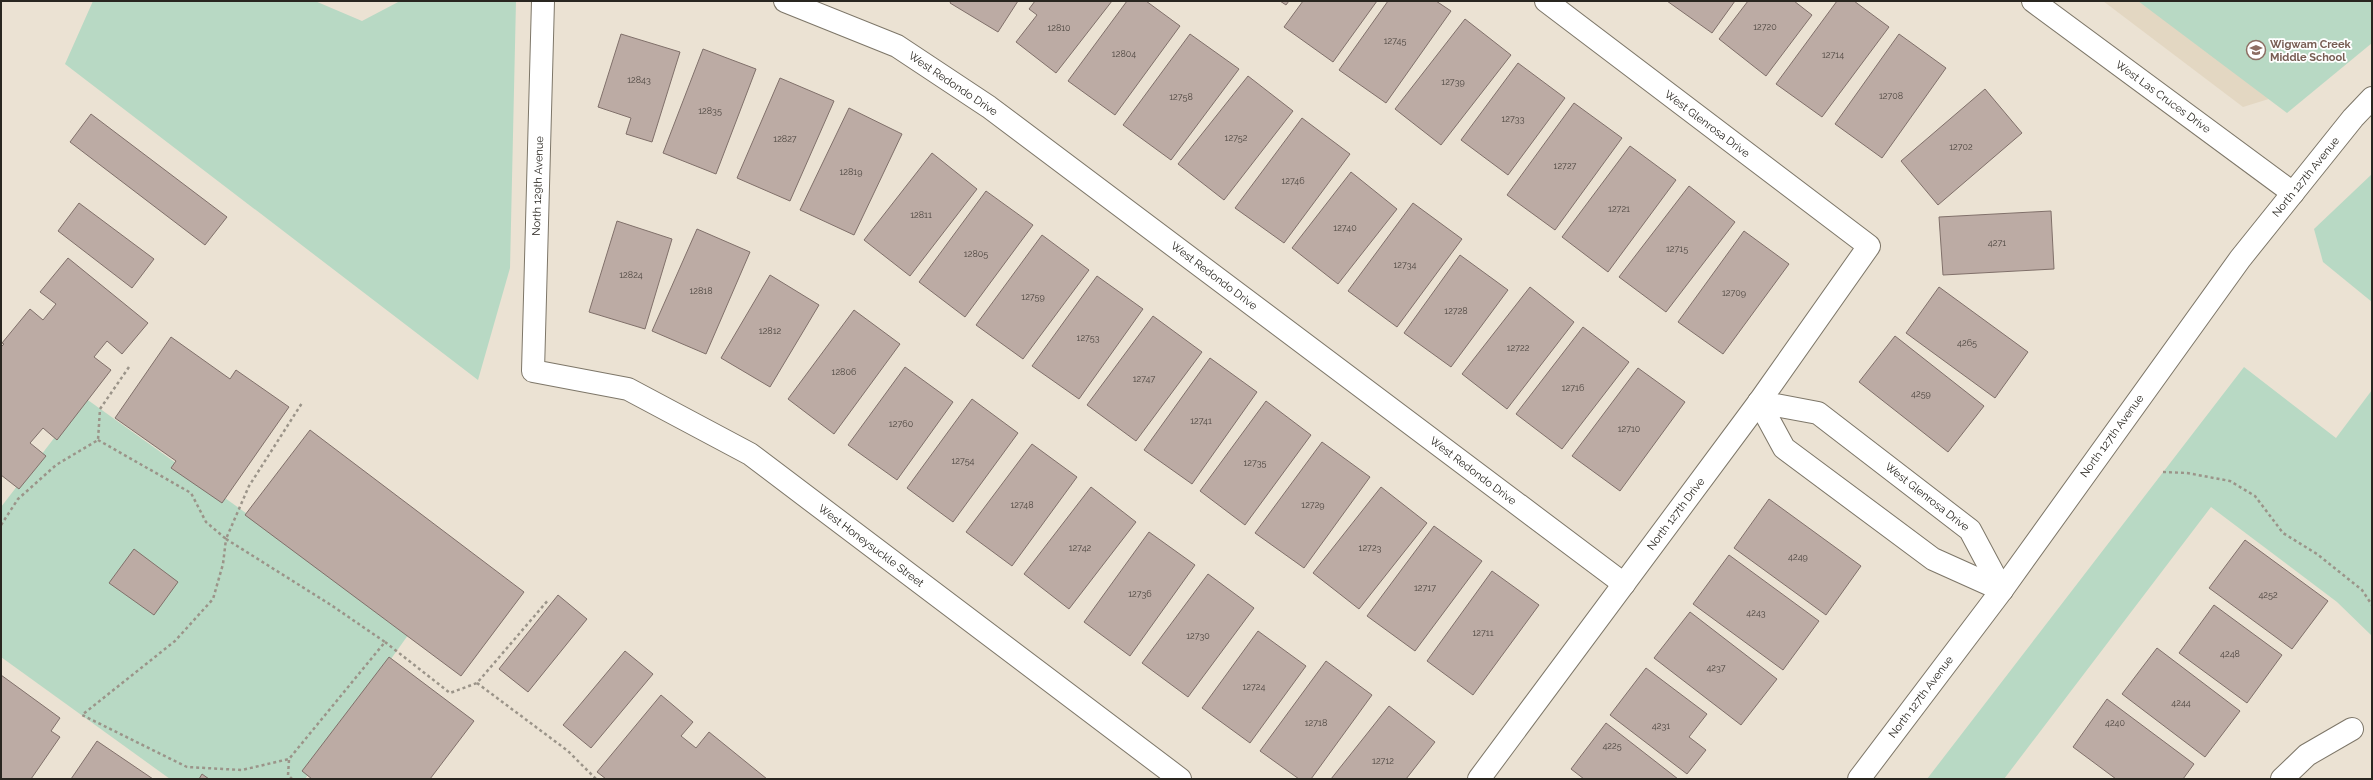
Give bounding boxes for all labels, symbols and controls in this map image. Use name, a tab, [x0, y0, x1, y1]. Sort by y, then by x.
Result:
house number: 12720	[1753, 22, 1777, 32]
house number: 12810	[1047, 23, 1071, 33]
house number: 12745	[1384, 36, 1406, 46]
place label: Wigwam Creek Middle School	[2270, 38, 2352, 64]
school or university icon: Wigwam Creek Middle School	[2245, 39, 2267, 61]
street label: West Redondo Drive	[906, 49, 1000, 119]
house number: 12804	[1112, 49, 1136, 59]
house number: 12714	[1822, 50, 1844, 60]
street label: West Las Cruces Drive	[2113, 58, 2213, 136]
house number: 12843	[627, 75, 651, 85]
house number: 12739	[1441, 77, 1465, 87]
street label: West Glenrosa Drive	[1662, 88, 1753, 161]
house number: 12708	[1879, 91, 1903, 101]
house number: 12758	[1169, 92, 1193, 102]
house number: 12835	[698, 106, 722, 116]
house number: 12733	[1502, 114, 1525, 124]
house number: 12752	[1225, 133, 1248, 143]
house number: 12827	[773, 134, 797, 144]
street label: North 127th Avenue	[2270, 134, 2343, 220]
street label: North 129th Avenue	[530, 135, 546, 236]
house number: 12702	[1949, 142, 1973, 152]
house number: 12727	[1554, 161, 1577, 171]
house number: 12819	[839, 167, 863, 177]
house number: 12746	[1281, 176, 1305, 186]
house number: 12721	[1608, 204, 1630, 214]
house number: 12811	[910, 210, 932, 220]
house number: 12740	[1333, 223, 1357, 233]
house number: 4271	[1988, 238, 2006, 248]
street label: West Redondo Drive	[1168, 239, 1260, 313]
house number: 12715	[1666, 244, 1688, 254]
house number: 12805	[964, 249, 988, 259]
house number: 12734	[1393, 260, 1417, 270]
house number: 12824	[619, 270, 643, 280]
house number: 12818	[689, 286, 713, 296]
house number: 12709	[1722, 288, 1746, 298]
house number: 12759	[1021, 292, 1045, 302]
house number: 12728	[1444, 306, 1468, 316]
house number: 12812	[759, 326, 782, 336]
house number: 12753	[1077, 333, 1100, 343]
house number: 4265	[1957, 338, 1977, 348]
house number: 12722	[1507, 343, 1530, 353]
house number: 12806	[832, 367, 857, 377]
house number: 12747	[1133, 374, 1155, 384]
house number: 12716	[1562, 383, 1585, 393]
house number: 4259	[1911, 389, 1931, 399]
street label: North 127th Avenue	[2078, 392, 2147, 480]
house number: 12741	[1190, 416, 1212, 426]
house number: 12760	[889, 419, 914, 429]
house number: 12710	[1618, 424, 1641, 434]
street label: West Redondo Drive	[1427, 434, 1519, 508]
house number: 12754	[951, 456, 975, 466]
house number: 12735	[1243, 458, 1267, 468]
street label: West Glenrosa Drive	[1882, 460, 1972, 534]
street label: North 127th Drive	[1645, 475, 1708, 553]
house number: 12748	[1010, 500, 1034, 510]
house number: 12729	[1301, 500, 1325, 510]
street label: West Honeysuckle Street	[816, 502, 927, 590]
house number: 12742	[1069, 543, 1092, 553]
house number: 12723	[1359, 543, 1382, 553]
house number: 4249	[1788, 552, 1808, 562]
house number: 12717	[1414, 583, 1436, 593]
house number: 12736	[1128, 589, 1152, 599]
house number: 4252	[2258, 590, 2278, 600]
house number: 4243	[1746, 608, 1766, 618]
house number: 12711	[1472, 628, 1494, 638]
house number: 12730	[1186, 631, 1210, 641]
house number: 4248	[2220, 649, 2240, 659]
street label: North 127th Avenue	[1886, 653, 1956, 741]
house number: 4237	[1706, 663, 1726, 673]
house number: 12724	[1243, 682, 1266, 692]
house number: 4244	[2171, 698, 2191, 708]
house number: 12718	[1305, 718, 1327, 728]
house number: 4240	[2105, 718, 2126, 728]
house number: 4231	[1652, 721, 1670, 731]
house number: 4225	[1602, 741, 1622, 751]
house number: 12712	[1372, 756, 1394, 766]

